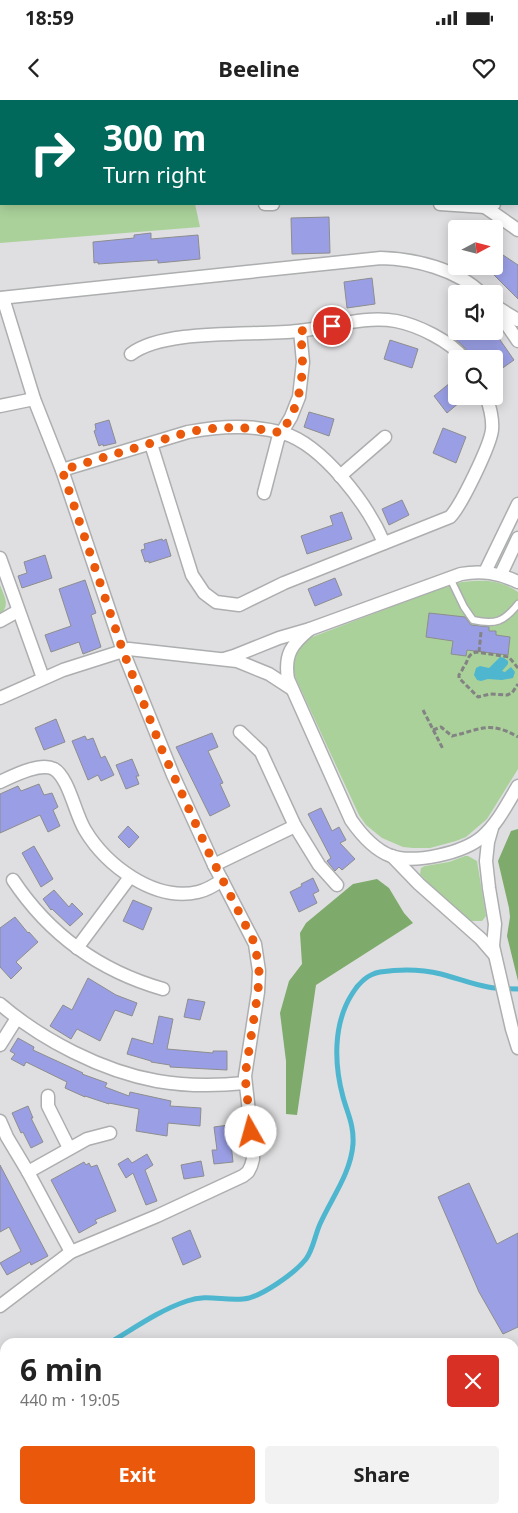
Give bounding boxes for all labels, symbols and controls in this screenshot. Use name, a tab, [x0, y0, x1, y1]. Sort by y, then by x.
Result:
text: 18:59	[25, 5, 74, 31]
text: Beeline	[218, 53, 300, 83]
icon: back	[20, 54, 48, 82]
icon: heart	[470, 54, 498, 82]
text: 300 m	[103, 114, 206, 161]
icon: right	[20, 120, 85, 185]
text: Turn right	[103, 159, 206, 189]
north arrow	[448, 220, 502, 275]
map controls	[448, 220, 503, 405]
button: sound	[448, 285, 503, 340]
pin	[311, 305, 353, 347]
icon: arrive	[318, 312, 346, 340]
button: search	[448, 350, 503, 405]
position arrow	[224, 1105, 276, 1157]
text: 6 min	[20, 1349, 103, 1390]
button: close	[447, 1355, 499, 1407]
text: 440 m · 19:05	[20, 1389, 120, 1411]
button: Exit	[20, 1446, 255, 1504]
button: Share	[265, 1446, 499, 1504]

